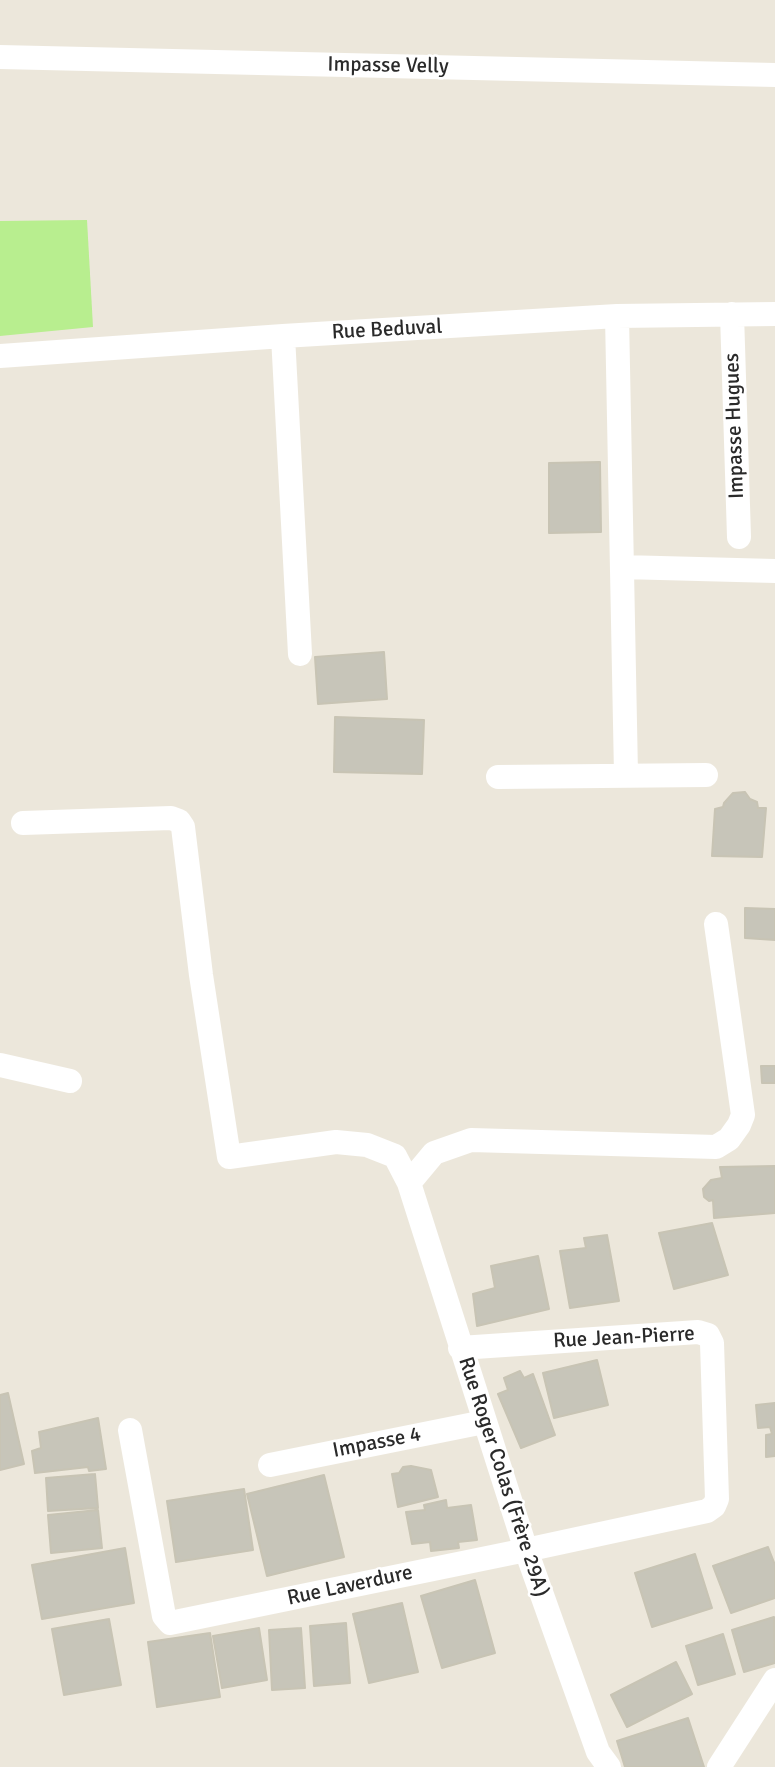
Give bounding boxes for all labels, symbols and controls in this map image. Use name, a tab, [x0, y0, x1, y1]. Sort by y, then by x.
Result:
street label: Impasse Velly	[327, 52, 449, 80]
street label: Rue Beduval	[331, 315, 443, 345]
street label: Impasse Hugues	[720, 353, 750, 499]
street label: Rue Jean-Pierre	[553, 1322, 695, 1354]
street label: Rue Roger Colas (Frère 29A)	[452, 1354, 554, 1600]
street label: Impasse 4	[331, 1422, 423, 1464]
street label: Rue Laverdure	[285, 1560, 415, 1612]

